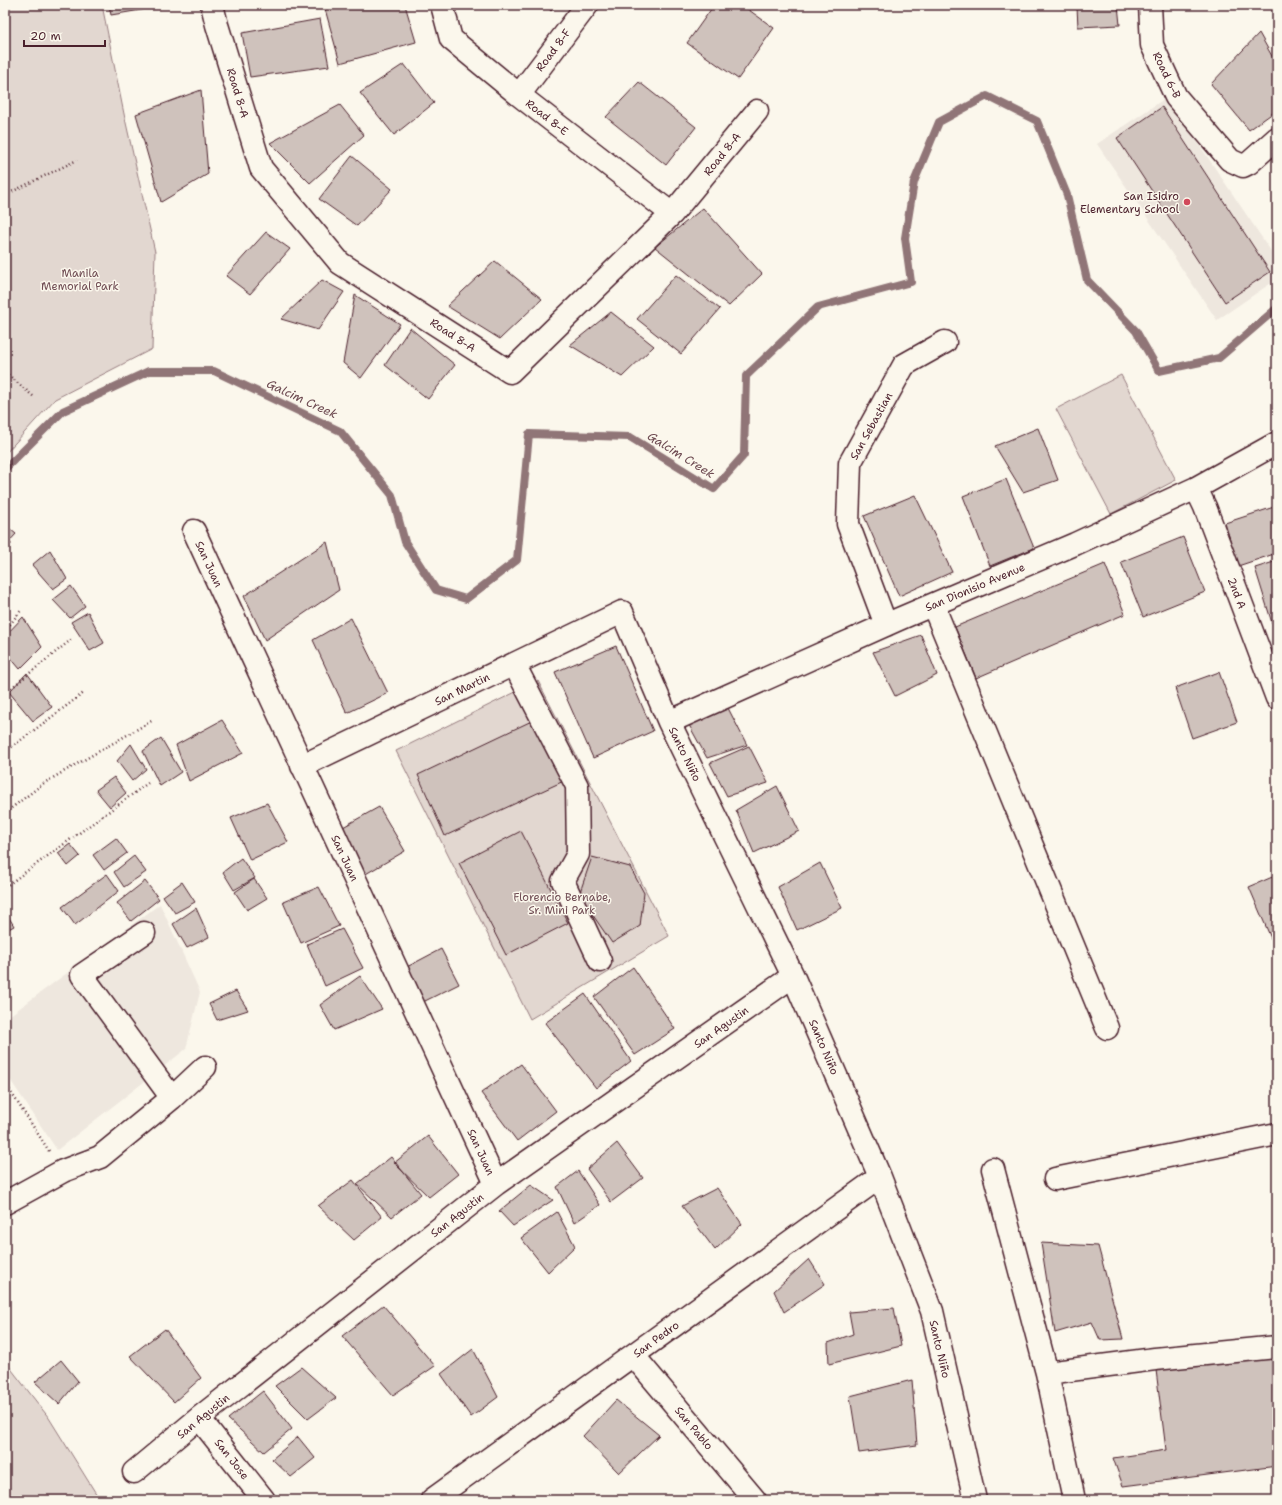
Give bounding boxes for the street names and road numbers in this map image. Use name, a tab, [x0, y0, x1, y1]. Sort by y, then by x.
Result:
street label: Road 8-F	[533, 26, 574, 75]
street label: Road 6-B	[1149, 49, 1184, 101]
street label: Road 8-A	[223, 66, 252, 120]
street label: Road 8-E	[522, 96, 571, 139]
street label: Road 8-A	[700, 130, 744, 179]
street label: Road 8-A	[427, 315, 478, 356]
street label: San Sebastian	[847, 390, 896, 463]
street label: San Juan	[191, 539, 226, 590]
street label: San Dionisio Avenue	[923, 560, 1027, 615]
street label: 2nd A	[1224, 575, 1249, 611]
street label: San Martin	[432, 670, 493, 709]
street label: Santo Niño	[665, 724, 704, 784]
street label: San Juan	[327, 833, 362, 884]
street label: San Agustin	[691, 1003, 752, 1052]
street label: Santo Niño	[805, 1017, 842, 1078]
street label: San Juan	[463, 1127, 498, 1178]
street label: San Agustin	[428, 1190, 487, 1241]
street label: San Pedro	[630, 1317, 683, 1361]
street label: Santo Niño	[926, 1319, 954, 1380]
street label: San Agustin	[174, 1390, 233, 1442]
street label: San Pablo	[671, 1404, 716, 1453]
street label: San Jose	[211, 1436, 252, 1483]

